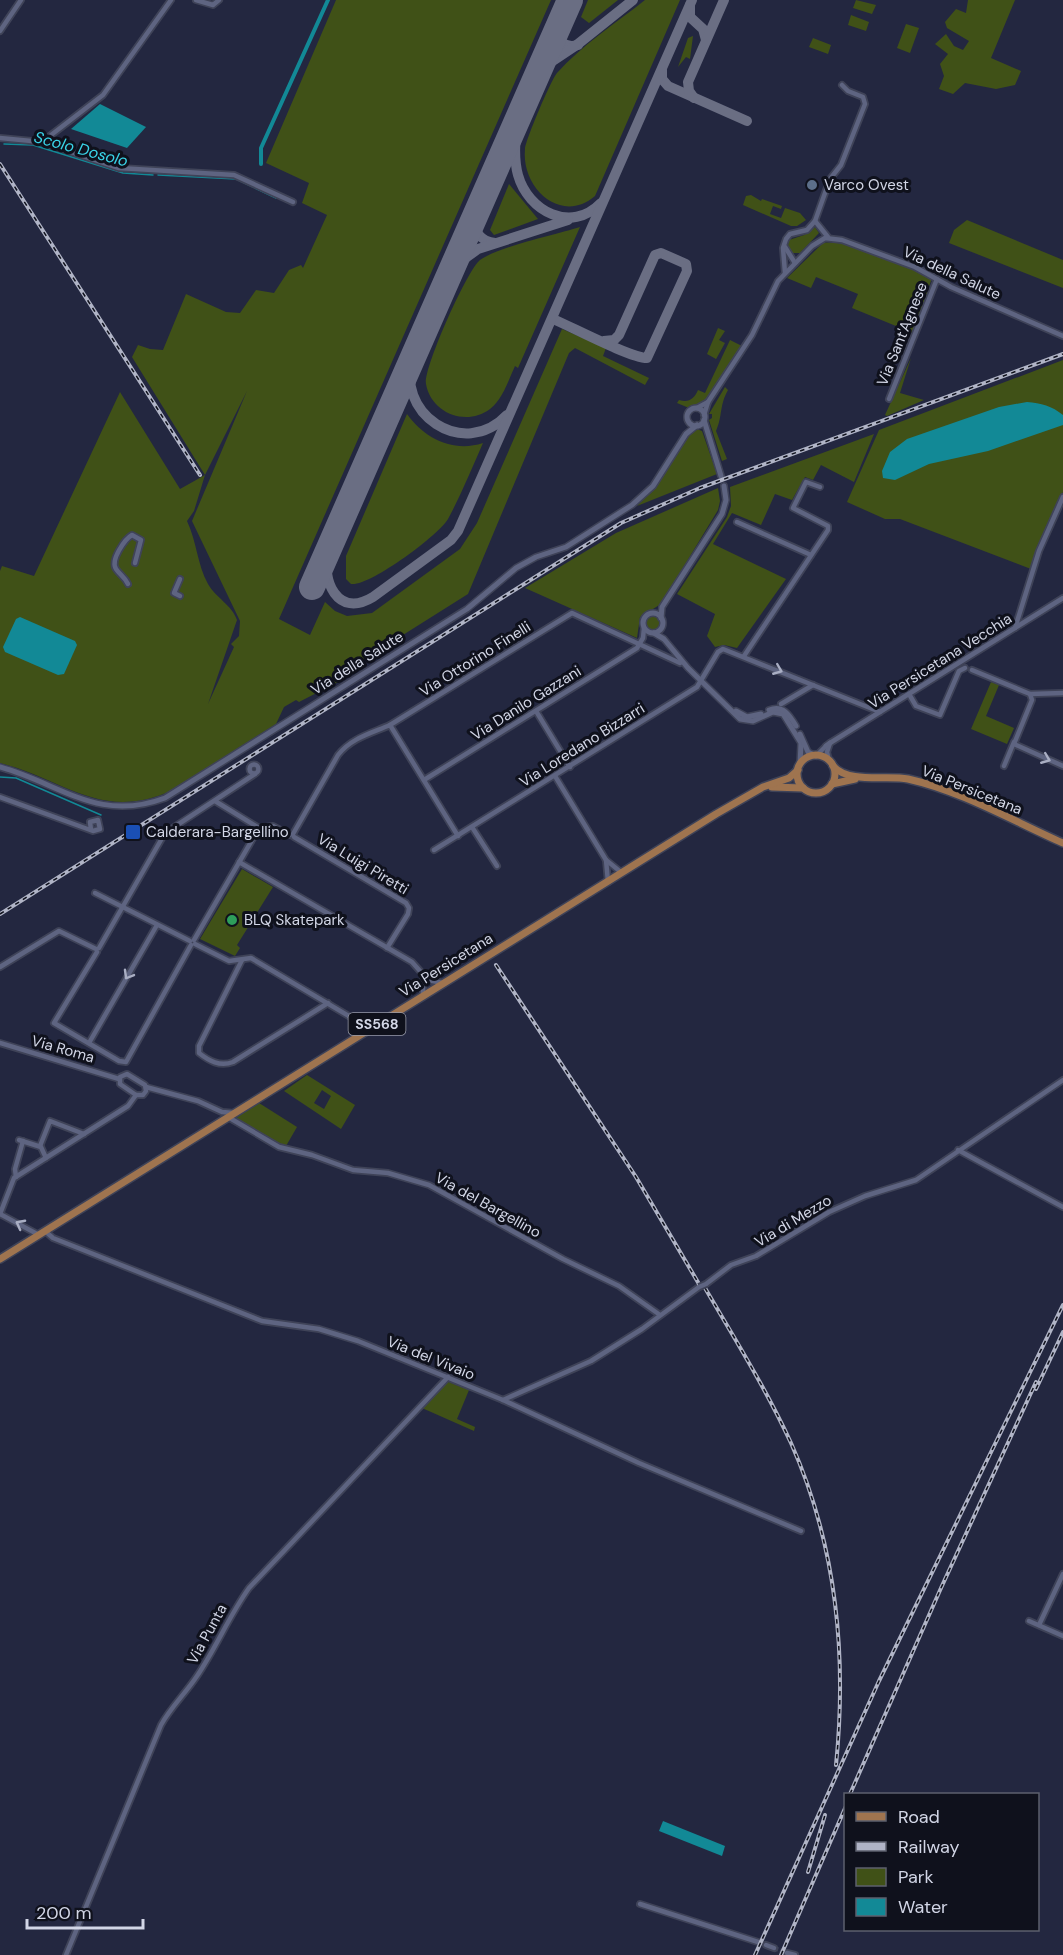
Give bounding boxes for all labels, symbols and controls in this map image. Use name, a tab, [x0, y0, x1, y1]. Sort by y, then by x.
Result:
water label: Scolo Dosolo	[32, 126, 130, 172]
place label: Varco Ovest	[824, 175, 909, 195]
marker: Varco Ovest	[805, 178, 819, 192]
street label: Via della Salute	[900, 242, 1004, 304]
street label: Via Sant'Agnese	[872, 279, 932, 389]
street label: Via Persicetana Vecchia	[864, 609, 1016, 713]
street label: Via Ottorino Finelli	[416, 617, 534, 701]
street label: Via della Salute	[307, 627, 407, 699]
street label: Via Danilo Gazzani	[467, 661, 585, 745]
one-way arrow	[772, 663, 783, 675]
street label: Via Loredano Bizzarri	[515, 698, 649, 792]
one-way arrow	[1040, 752, 1051, 764]
street label: Via Persicetana	[919, 761, 1025, 819]
place label: Calderara-Bargellino	[146, 822, 289, 842]
marker: Calderara-Bargellino	[124, 823, 142, 841]
street label: Via Luigi Piretti	[314, 829, 412, 899]
place label: BLQ Skatepark	[244, 910, 345, 930]
marker: BLQ Skatepark	[225, 913, 239, 927]
street label: Via Persicetana	[395, 928, 497, 1002]
one-way arrow	[123, 969, 135, 979]
road number: SS568	[348, 1013, 406, 1035]
street label: Via Roma	[29, 1030, 97, 1068]
street label: Via del Bargellino	[432, 1168, 545, 1242]
street label: Via di Mezzo	[751, 1190, 835, 1252]
one-way arrow	[15, 1220, 26, 1232]
street label: Via del Vivaio	[384, 1331, 478, 1385]
street label: Via Punta	[182, 1600, 232, 1668]
legend	[844, 1793, 1039, 1931]
text: Road	[898, 1805, 940, 1829]
text: Railway	[898, 1835, 960, 1859]
text: Park	[898, 1865, 934, 1889]
scale bar	[27, 1892, 142, 1930]
text: Water	[898, 1895, 948, 1919]
text: 200 m	[36, 1901, 92, 1925]

